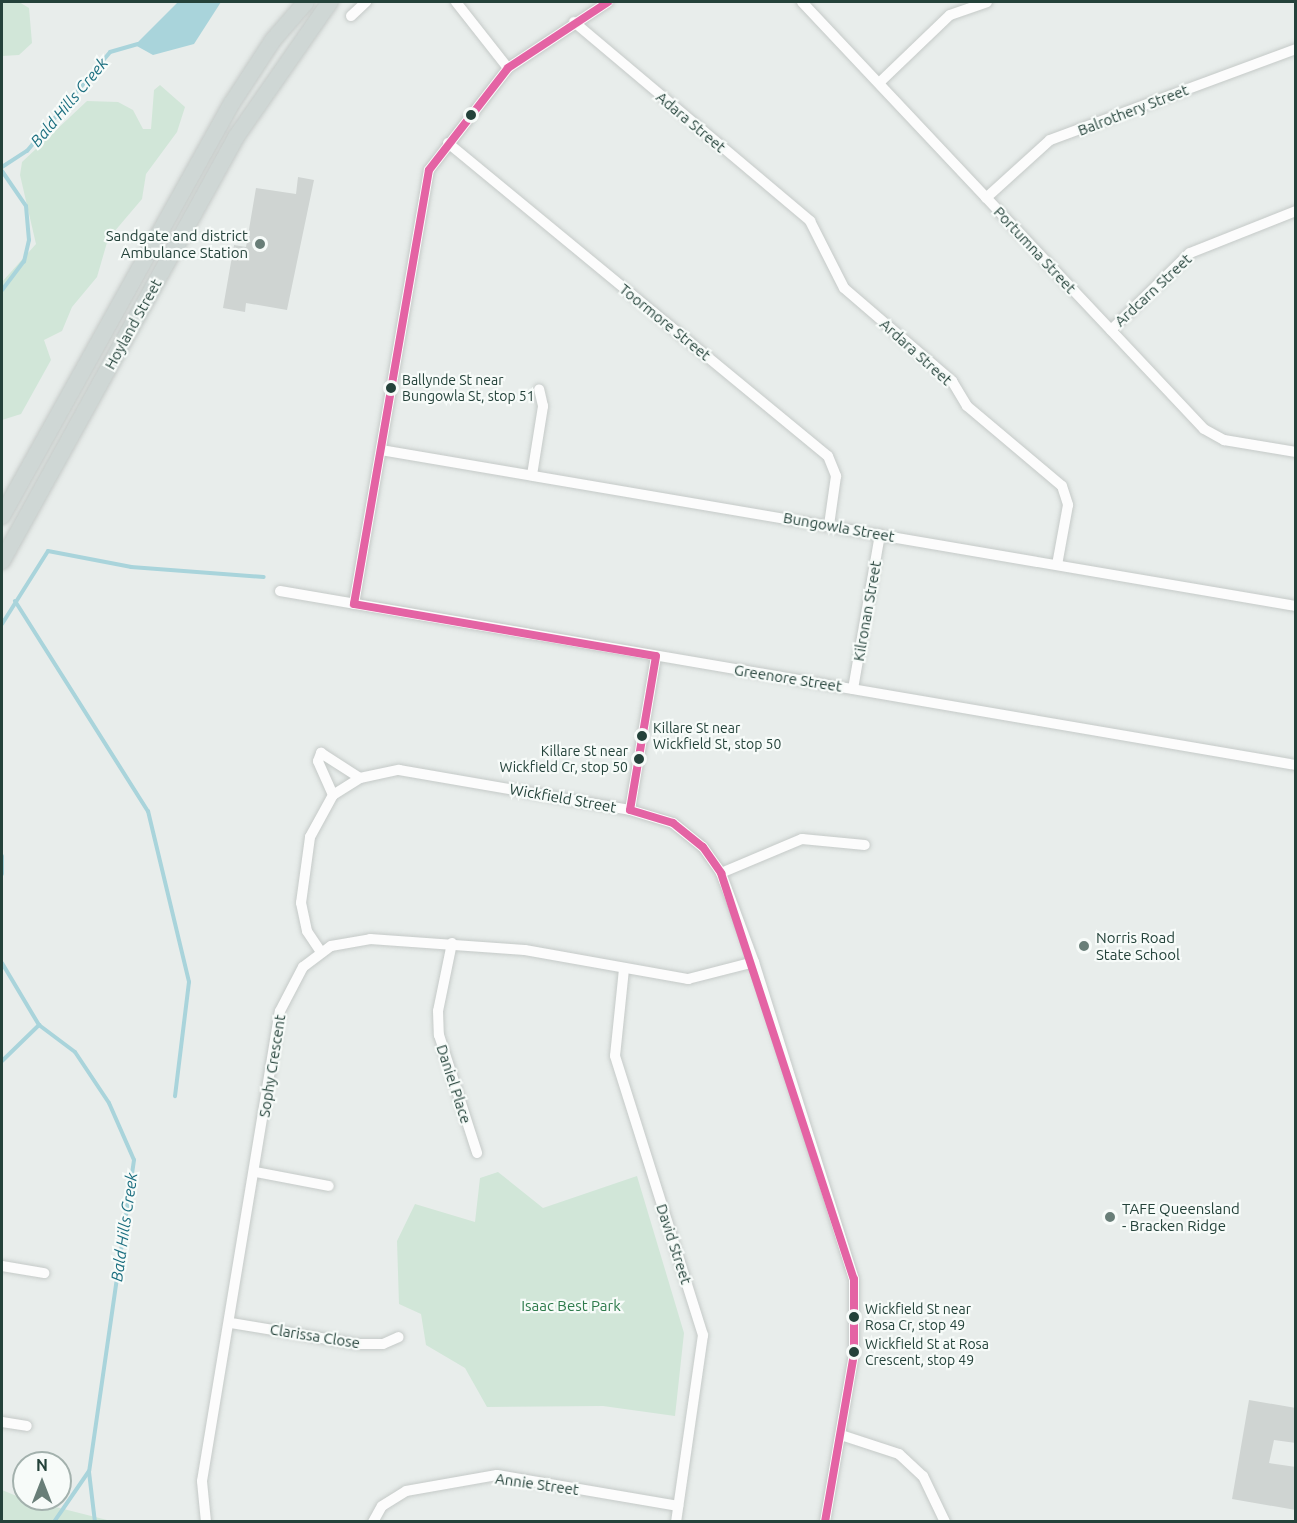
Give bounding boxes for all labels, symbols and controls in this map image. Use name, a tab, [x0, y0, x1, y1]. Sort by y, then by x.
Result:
water label: Bald Hills Creek	[26, 54, 112, 150]
street label: Balrothery Street	[1075, 81, 1191, 139]
street label: Adara Street	[653, 88, 729, 156]
unlabelled marker	[465, 109, 477, 121]
street label: Portumna Street	[990, 203, 1080, 297]
place label: Sandgate and district Ambulance Station	[106, 226, 248, 261]
marker: Sandgate and district Ambulance Station	[253, 237, 267, 251]
street label: Ardcarn Street	[1111, 250, 1195, 330]
street label: Hoyland Street	[101, 276, 165, 372]
street label: Toormore Street	[616, 280, 714, 364]
street label: Ardara Street	[876, 315, 956, 389]
place label: Ballynde St near Bungowla St, stop 51	[402, 372, 535, 404]
marker: Ballynde St near Bungowla St, stop 51	[385, 382, 397, 394]
street label: Bungowla Street	[782, 508, 896, 546]
street label: Kilronan Street	[849, 559, 885, 663]
street label: Greenore Street	[733, 661, 843, 695]
place label: Killare St near Wickfield St, stop 50	[653, 720, 781, 752]
marker: Killare St near Wickfield St, stop 50	[636, 730, 648, 742]
place label: Killare St near Wickfield Cr, stop 50	[499, 743, 628, 776]
marker: Killare St near Wickfield Cr, stop 50	[633, 753, 645, 765]
street label: Wickfield Street	[508, 780, 618, 816]
place label: Norris Road State School	[1096, 928, 1180, 963]
marker: Norris Road State School	[1077, 939, 1091, 953]
street label: Sophy Crescent	[255, 1013, 289, 1119]
street label: Daniel Place	[433, 1042, 475, 1126]
water label: Bald Hills Creek	[107, 1171, 141, 1283]
place label: TAFE Queensland - Bracken Ridge	[1122, 1199, 1240, 1234]
street label: David Street	[653, 1202, 695, 1286]
marker: TAFE Queensland - Bracken Ridge	[1103, 1210, 1117, 1224]
park label: Isaac Best Park	[521, 1297, 621, 1315]
place label: Wickfield St near Rosa Cr, stop 49	[865, 1301, 971, 1334]
marker: Wickfield St near Rosa Cr, stop 49	[848, 1311, 860, 1323]
street label: Clarissa Close	[269, 1320, 361, 1352]
place label: Wickfield St at Rosa Crescent, stop 49	[865, 1336, 989, 1368]
marker: Wickfield St at Rosa Crescent, stop 49	[848, 1346, 860, 1358]
north arrow	[12, 1451, 72, 1511]
text: N	[36, 1456, 48, 1474]
street label: Annie Street	[494, 1469, 580, 1499]

